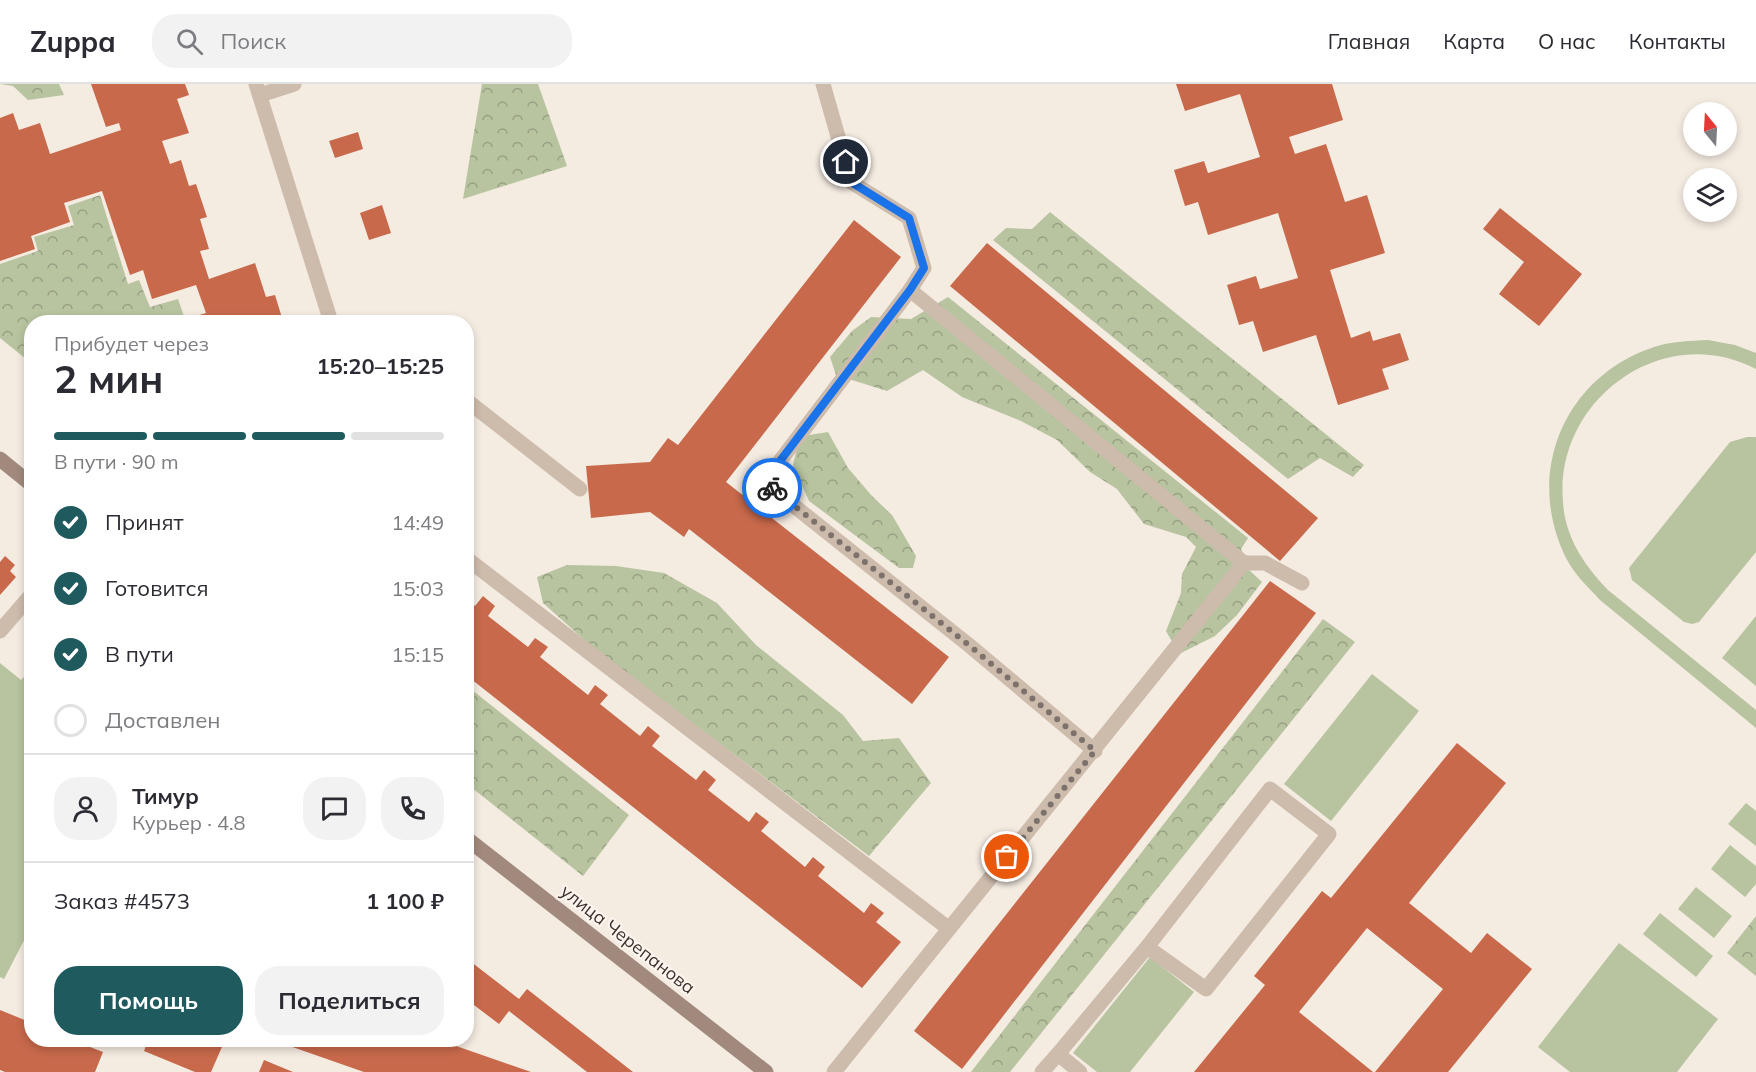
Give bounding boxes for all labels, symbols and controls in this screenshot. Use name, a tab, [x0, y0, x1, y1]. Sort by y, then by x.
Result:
search box	[152, 14, 572, 68]
text: Zuppa	[30, 24, 116, 59]
icon: search	[173, 25, 206, 58]
text: Поиск	[221, 27, 286, 55]
text: Главная	[1328, 28, 1410, 54]
text: Карта	[1443, 28, 1505, 54]
text: О нас	[1538, 28, 1596, 54]
text: Контакты	[1629, 28, 1726, 54]
north arrow	[1683, 102, 1737, 156]
map controls	[1683, 102, 1737, 222]
pin	[820, 136, 871, 187]
icon: home	[829, 145, 862, 178]
button: layers	[1683, 168, 1737, 222]
text: Прибудет через	[54, 331, 209, 356]
text: 15:20–15:25	[316, 352, 444, 380]
text: 2 мин	[54, 354, 163, 403]
text: В пути · 90 m	[54, 449, 178, 474]
courier	[742, 458, 802, 518]
icon: bike	[756, 472, 789, 505]
icon: check	[54, 506, 87, 539]
text: Принят	[105, 508, 184, 536]
text: 14:49	[391, 510, 444, 535]
icon: check	[54, 572, 87, 605]
text: Готовится	[105, 574, 209, 602]
text: 15:03	[391, 576, 444, 601]
icon: check	[54, 638, 87, 671]
text: В пути	[105, 640, 174, 668]
text: 15:15	[391, 642, 444, 667]
text: Доставлен	[105, 706, 221, 734]
button: person	[54, 777, 117, 840]
button: chat	[303, 777, 366, 840]
button: phone	[381, 777, 444, 840]
text: Тимур	[132, 782, 199, 810]
text: Курьер · 4.8	[132, 810, 246, 835]
pin	[981, 831, 1032, 882]
icon: bag	[990, 840, 1023, 873]
street label: улица Черепанова	[556, 879, 700, 999]
text: Заказ #4573	[54, 887, 190, 915]
text: 1 100 ₽	[366, 887, 444, 915]
button: Помощь	[54, 966, 243, 1035]
button: Поделиться	[255, 966, 444, 1035]

